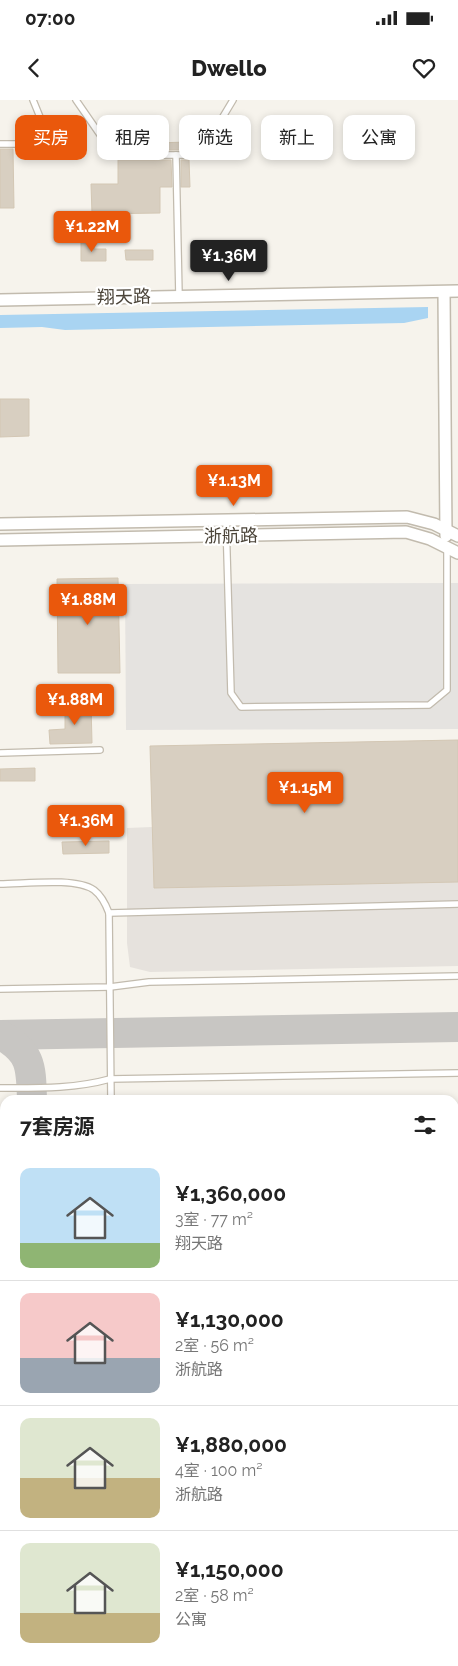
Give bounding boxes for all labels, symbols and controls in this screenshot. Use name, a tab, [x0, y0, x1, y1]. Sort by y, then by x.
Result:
text: 07:00	[25, 7, 75, 29]
icon: back	[20, 54, 48, 82]
icon: heart	[410, 54, 438, 82]
text: Dwello	[191, 55, 267, 81]
chip: 买房	[15, 115, 87, 160]
chip: 租房	[97, 115, 169, 160]
chip: 筛选	[179, 115, 251, 160]
chip: 新上	[261, 115, 333, 160]
chip: 公寓	[343, 115, 415, 160]
pin: ¥1.22M	[51, 210, 133, 253]
text: ¥1.22M	[65, 217, 119, 236]
pin: ¥1.36M	[188, 240, 270, 282]
text: ¥1.36M	[201, 246, 257, 265]
street label: 翔天路	[97, 286, 151, 307]
pin: ¥1.13M	[193, 464, 275, 507]
text: ¥1.13M	[207, 471, 261, 490]
street label: 浙航路	[204, 525, 258, 546]
pin: ¥1.88M	[47, 584, 129, 626]
text: ¥1.88M	[60, 590, 116, 609]
pin: ¥1.88M	[34, 684, 116, 726]
text: ¥1.88M	[47, 690, 103, 709]
pin: ¥1.15M	[264, 772, 346, 814]
text: ¥1.15M	[278, 778, 332, 797]
pin: ¥1.36M	[45, 804, 127, 847]
text: ¥1.36M	[58, 811, 114, 830]
icon: filters	[411, 1111, 439, 1139]
text: 7套房源	[20, 1114, 95, 1139]
text: ¥1,360,000	[175, 1181, 286, 1206]
icon: home	[60, 1188, 120, 1248]
text: 3室 · 77 m²	[175, 1210, 253, 1229]
text: 翔天路	[175, 1234, 223, 1253]
text: ¥1,130,000	[175, 1307, 284, 1332]
icon: home	[60, 1313, 120, 1373]
text: 2室 · 56 m²	[175, 1336, 254, 1355]
text: 浙航路	[175, 1360, 223, 1379]
text: ¥1,880,000	[175, 1432, 287, 1457]
icon: home	[60, 1438, 120, 1498]
text: 4室 · 100 m²	[175, 1461, 262, 1480]
text: 浙航路	[175, 1485, 223, 1504]
text: ¥1,150,000	[175, 1557, 284, 1582]
icon: home	[60, 1563, 120, 1623]
text: 2室 · 58 m²	[175, 1586, 254, 1605]
text: 公寓	[175, 1610, 207, 1629]

